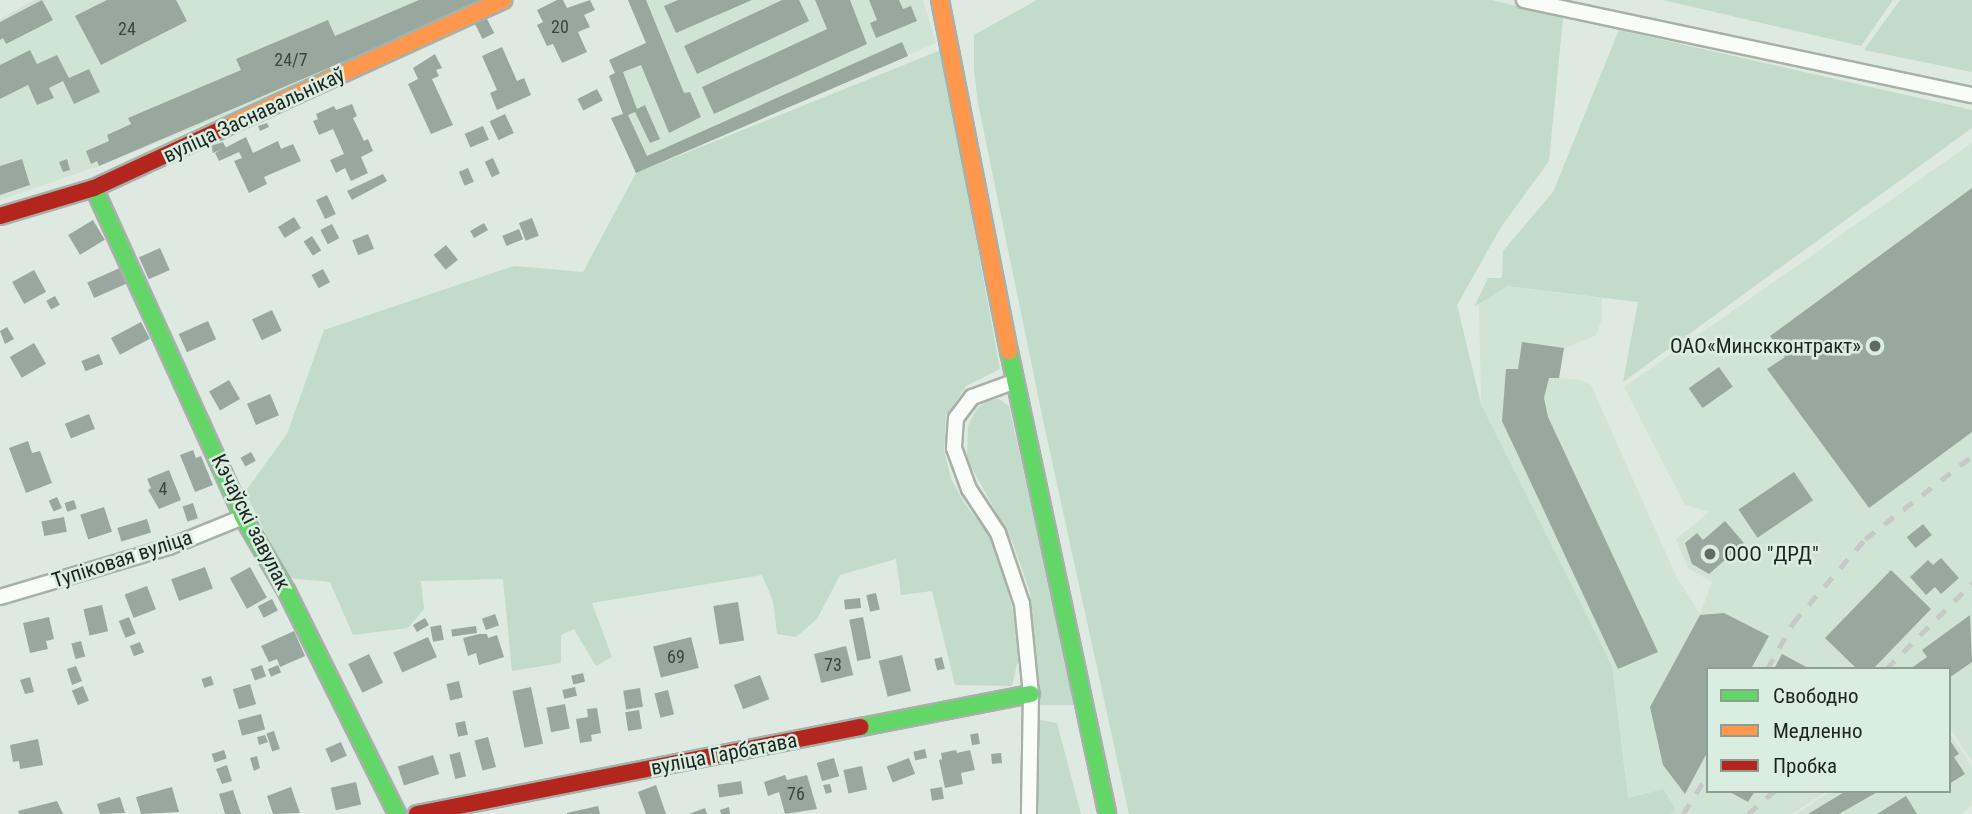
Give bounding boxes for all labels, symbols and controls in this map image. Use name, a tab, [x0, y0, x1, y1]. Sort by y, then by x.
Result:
house number: 20	[551, 16, 569, 38]
house number: 24	[118, 18, 136, 40]
house number: 24/7	[274, 49, 308, 71]
street label: вуліца Заснавальнікаў	[159, 62, 349, 168]
place label: ОАО«Минскконтракт»	[1670, 333, 1861, 359]
marker: ОАО«Минскконтракт»	[1867, 338, 1883, 354]
street label: Кэчаўскі завулак	[206, 450, 296, 594]
house number: 4	[159, 478, 167, 500]
street label: Тупіковая вуліца	[49, 524, 195, 594]
place label: ООО "ДРД"	[1724, 541, 1819, 567]
marker: ООО "ДРД"	[1702, 546, 1718, 562]
house number: 69	[667, 646, 685, 668]
house number: 73	[824, 654, 842, 676]
legend	[1706, 667, 1951, 793]
text: Свободно	[1773, 684, 1859, 708]
text: Медленно	[1773, 719, 1862, 743]
street label: вуліца Гарбатава	[649, 727, 799, 781]
text: Пробка	[1773, 754, 1837, 778]
house number: 76	[787, 783, 805, 805]

